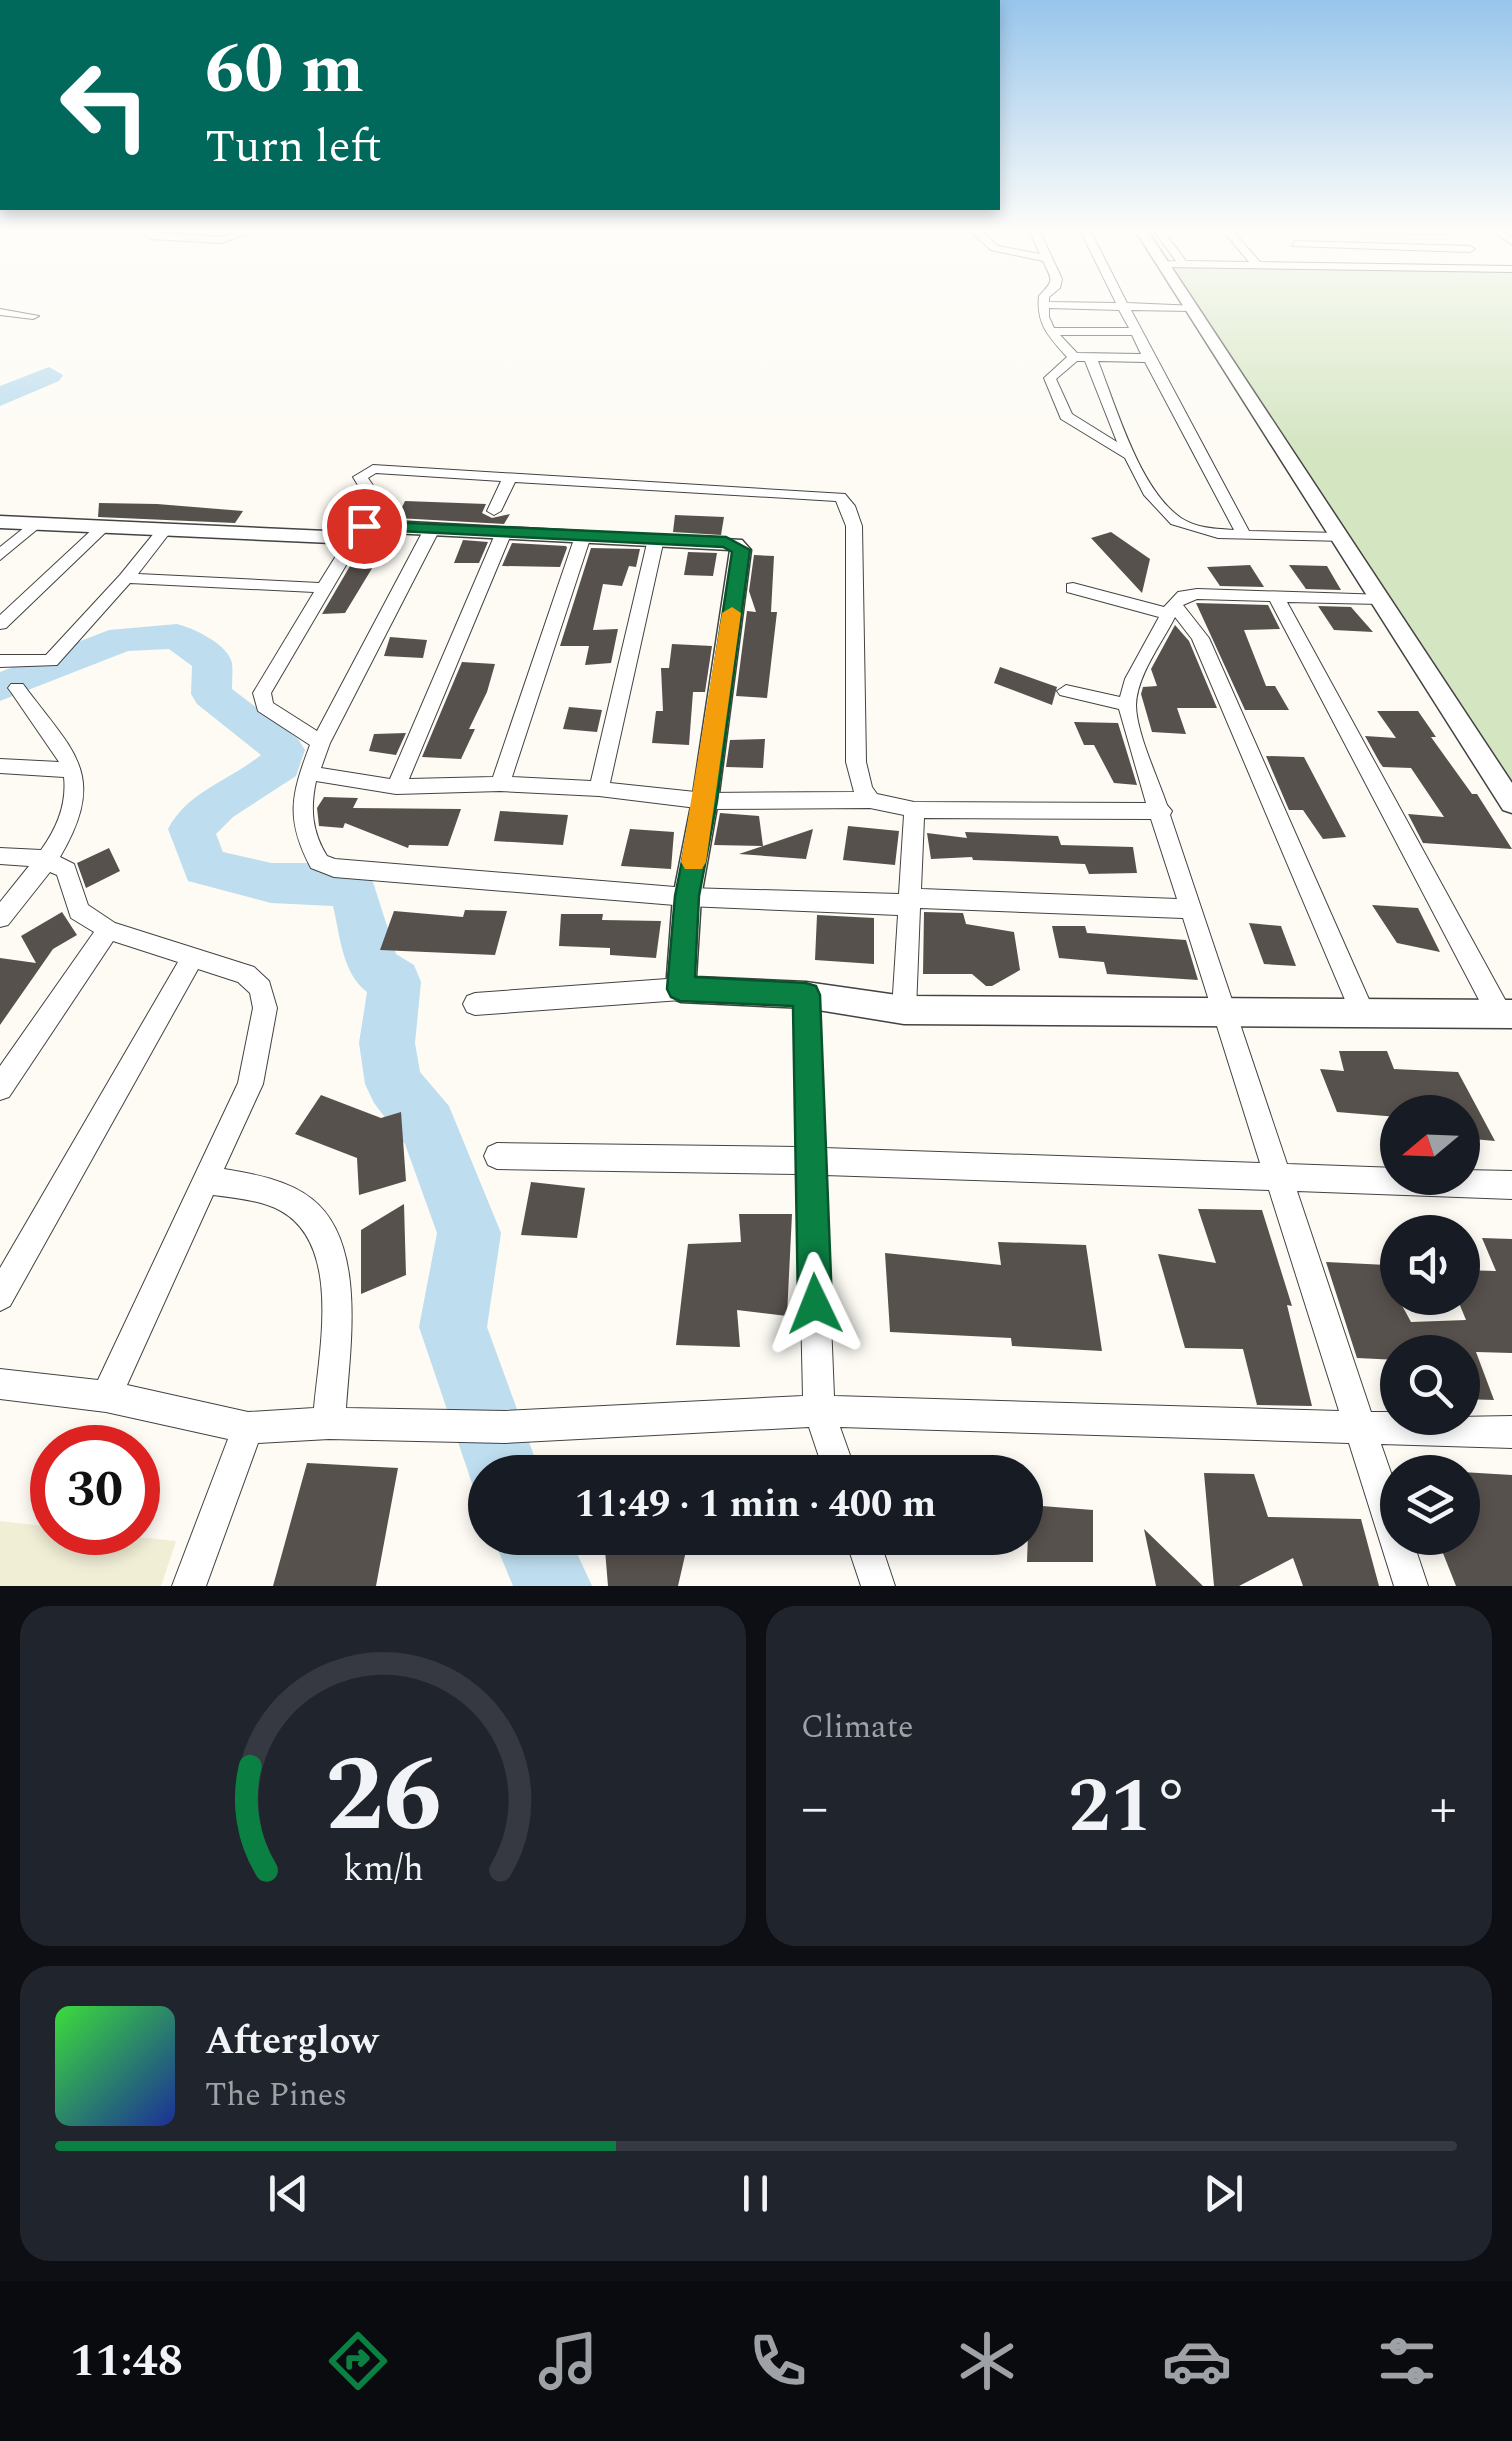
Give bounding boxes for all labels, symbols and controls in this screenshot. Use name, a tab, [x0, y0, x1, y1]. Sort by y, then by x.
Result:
text: 60 m	[205, 17, 364, 123]
icon: left	[40, 40, 170, 170]
text: Turn left	[205, 113, 382, 182]
pin	[322, 484, 407, 569]
icon: arrive	[337, 499, 392, 554]
north arrow	[1380, 1095, 1480, 1195]
map controls	[1380, 1095, 1480, 1555]
button: sound	[1380, 1215, 1480, 1315]
position arrow	[763, 1252, 867, 1356]
button: search	[1380, 1335, 1480, 1435]
speed limit sign: 30	[30, 1425, 160, 1555]
button: layers	[1380, 1455, 1480, 1555]
text: 11:49 · 1 min · 400 m	[575, 1476, 936, 1534]
text: Climate	[801, 1703, 913, 1752]
text: 26	[325, 1718, 441, 1876]
text: 21°	[1068, 1751, 1190, 1865]
text: −	[801, 1767, 829, 1850]
text: +	[1429, 1767, 1457, 1850]
text: km/h	[343, 1842, 423, 1897]
text: Afterglow	[205, 2013, 378, 2071]
text: The Pines	[205, 2071, 347, 2120]
icon: previous	[261, 2166, 316, 2221]
icon: pause	[728, 2166, 783, 2221]
icon: next	[1196, 2166, 1251, 2221]
icon: directions	[323, 2326, 393, 2396]
icon: music	[533, 2326, 603, 2396]
icon: phone	[743, 2326, 813, 2396]
icon: climate	[952, 2326, 1022, 2396]
icon: car	[1162, 2326, 1232, 2396]
icon: filters	[1372, 2326, 1442, 2396]
text: 11:48	[70, 2327, 183, 2396]

